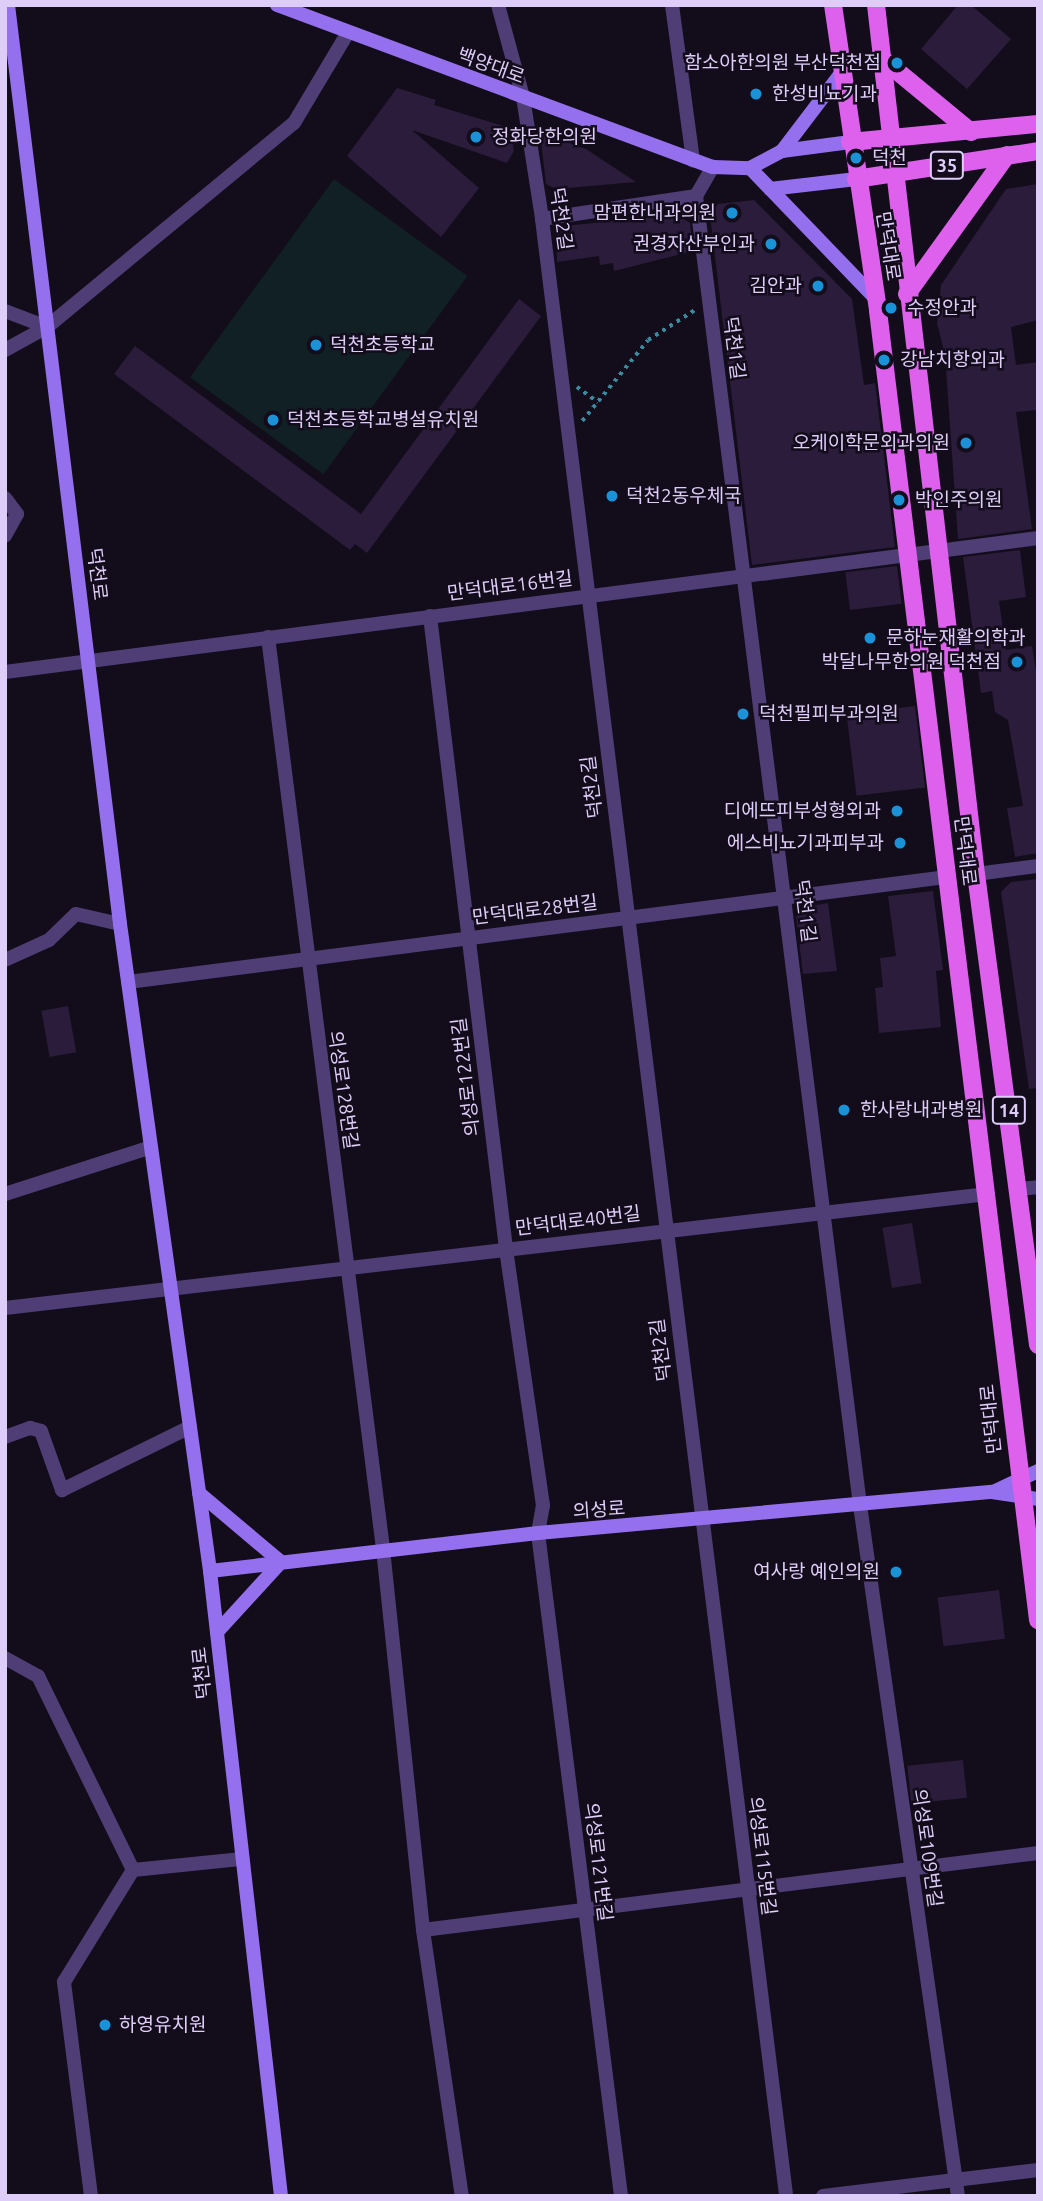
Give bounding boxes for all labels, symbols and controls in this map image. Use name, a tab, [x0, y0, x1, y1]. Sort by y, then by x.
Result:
street label: 백양대로	[454, 43, 528, 89]
place label: 함소아한의원 부산덕천점	[684, 52, 881, 74]
marker: 함소아한의원 부산덕천점	[887, 53, 907, 73]
place label: 한성비뇨기과	[772, 83, 877, 105]
marker: 한성비뇨기과	[746, 84, 766, 104]
place label: 정화당한의원	[492, 126, 597, 148]
marker: 정화당한의원	[466, 127, 486, 147]
place label: 덕천	[872, 147, 907, 169]
marker: 덕천	[846, 148, 866, 168]
road number: 35	[930, 150, 964, 180]
street label: 덕천2길	[545, 186, 577, 252]
place label: 맘편한내과의원	[594, 202, 716, 224]
marker: 맘편한내과의원	[722, 203, 742, 223]
street label: 만덕대로	[871, 210, 905, 282]
place label: 권경자산부인과	[633, 233, 755, 255]
marker: 권경자산부인과	[761, 234, 781, 254]
place label: 김안과	[750, 275, 802, 297]
marker: 김안과	[808, 276, 828, 296]
place label: 수정안과	[907, 297, 977, 319]
marker: 수정안과	[881, 298, 901, 318]
street label: 덕천1길	[719, 315, 749, 381]
place label: 덕천초등학교	[330, 334, 435, 356]
marker: 덕천초등학교	[308, 337, 324, 353]
place label: 강남치항외과	[900, 349, 1005, 371]
marker: 강남치항외과	[874, 350, 894, 370]
place label: 덕천초등학교병설유치원	[287, 409, 479, 431]
marker: 덕천초등학교병설유치원	[265, 412, 281, 428]
place label: 오케이학문외과의원	[793, 432, 950, 454]
marker: 오케이학문외과의원	[956, 433, 976, 453]
place label: 덕천2동우체국	[626, 485, 742, 507]
marker: 덕천2동우체국	[604, 488, 620, 504]
place label: 박인주의원	[915, 489, 1002, 511]
marker: 박인주의원	[889, 490, 909, 510]
street label: 덕천로	[82, 547, 112, 601]
street label: 만덕대로16번길	[446, 567, 574, 605]
place label: 문하눈재활의학과	[886, 627, 1026, 649]
marker: 문하눈재활의학과	[860, 628, 880, 648]
place label: 박달나무한의원 덕천점	[822, 651, 1001, 673]
marker: 박달나무한의원 덕천점	[1007, 652, 1027, 672]
place label: 덕천필피부과의원	[759, 703, 899, 725]
marker: 덕천필피부과의원	[733, 704, 753, 724]
street label: 덕천2길	[577, 754, 607, 820]
place label: 디에뜨피부성형외과	[724, 800, 881, 822]
marker: 디에뜨피부성형외과	[887, 801, 907, 821]
street label: 만덕대로	[949, 815, 981, 887]
place label: 에스비뇨기과피부과	[727, 832, 884, 854]
marker: 에스비뇨기과피부과	[890, 833, 910, 853]
street label: 덕천1길	[790, 878, 820, 944]
street label: 만덕대로28번길	[471, 891, 599, 929]
street label: 의성로122번길	[447, 1016, 485, 1138]
street label: 의성로128번길	[323, 1029, 363, 1151]
road number: 14	[992, 1096, 1026, 1125]
place label: 한사랑내과병원	[860, 1099, 982, 1121]
marker: 한사랑내과병원	[834, 1100, 854, 1120]
street label: 만덕대로40번길	[514, 1202, 642, 1240]
street label: 덕천2길	[646, 1317, 676, 1383]
street label: 만덕대로	[976, 1383, 1006, 1455]
street label: 의성로	[572, 1497, 626, 1523]
place label: 여사랑 예인의원	[753, 1561, 880, 1583]
marker: 여사랑 예인의원	[886, 1562, 906, 1582]
street label: 덕천로	[188, 1646, 216, 1700]
street label: 의성로109번길	[907, 1787, 947, 1909]
street label: 의성로115번길	[743, 1795, 781, 1917]
street label: 의성로121번길	[579, 1801, 617, 1923]
place label: 하영유치원	[119, 2014, 206, 2036]
marker: 하영유치원	[97, 2017, 113, 2033]

